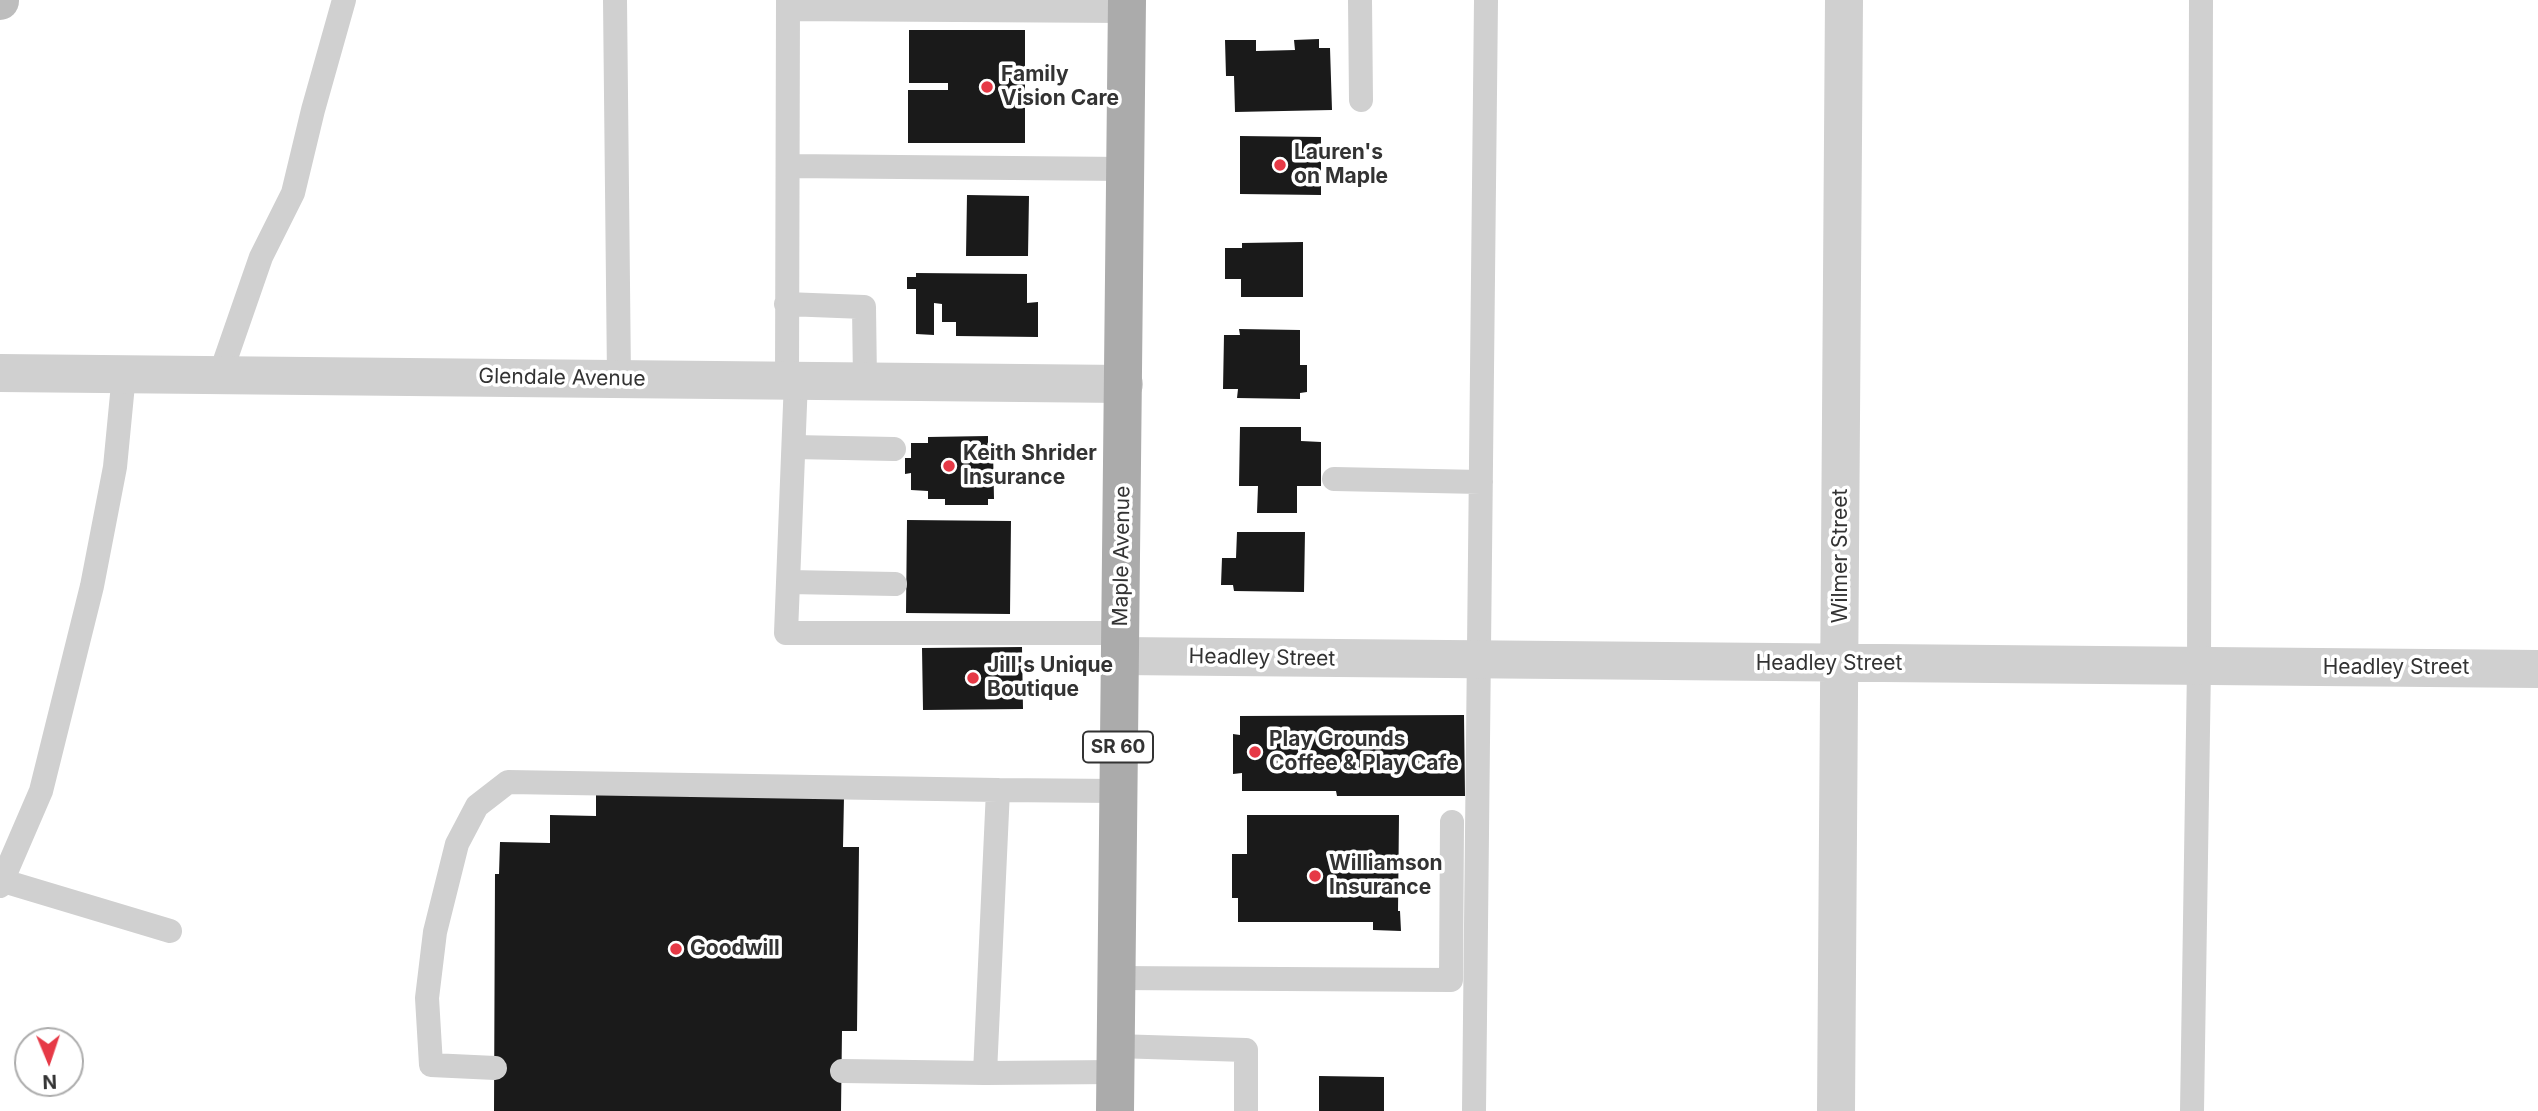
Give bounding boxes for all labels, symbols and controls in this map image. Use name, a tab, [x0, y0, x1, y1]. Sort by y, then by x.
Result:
place label: Family Vision Care	[1001, 62, 1119, 112]
marker: Family Vision Care	[979, 79, 995, 95]
place label: Lauren's on Maple	[1294, 140, 1388, 190]
marker: Lauren's on Maple	[1272, 157, 1288, 173]
street label: Glendale Avenue	[478, 364, 646, 392]
place label: Keith Shrider Insurance	[963, 441, 1097, 491]
marker: Keith Shrider Insurance	[941, 458, 957, 474]
street label: Maple Avenue	[1108, 485, 1136, 627]
street label: Wilmer Street	[1828, 489, 1854, 623]
street label: Headley Street	[1188, 644, 1336, 672]
street label: Headley Street	[1756, 651, 1902, 677]
place label: Jill's Unique Boutique	[987, 653, 1113, 703]
street label: Headley Street	[2323, 655, 2469, 681]
marker: Jill's Unique Boutique	[965, 670, 981, 686]
place label: Play Grounds Coffee & Play Cafe	[1269, 727, 1459, 777]
road number: SR 60	[1083, 732, 1153, 762]
marker: Play Grounds Coffee & Play Cafe	[1247, 744, 1263, 760]
place label: Williamson Insurance	[1329, 851, 1443, 901]
marker: Williamson Insurance	[1307, 868, 1323, 884]
place label: Goodwill	[690, 936, 780, 962]
marker: Goodwill	[668, 941, 684, 957]
north arrow	[14, 1027, 84, 1097]
text: N	[42, 1070, 57, 1093]

